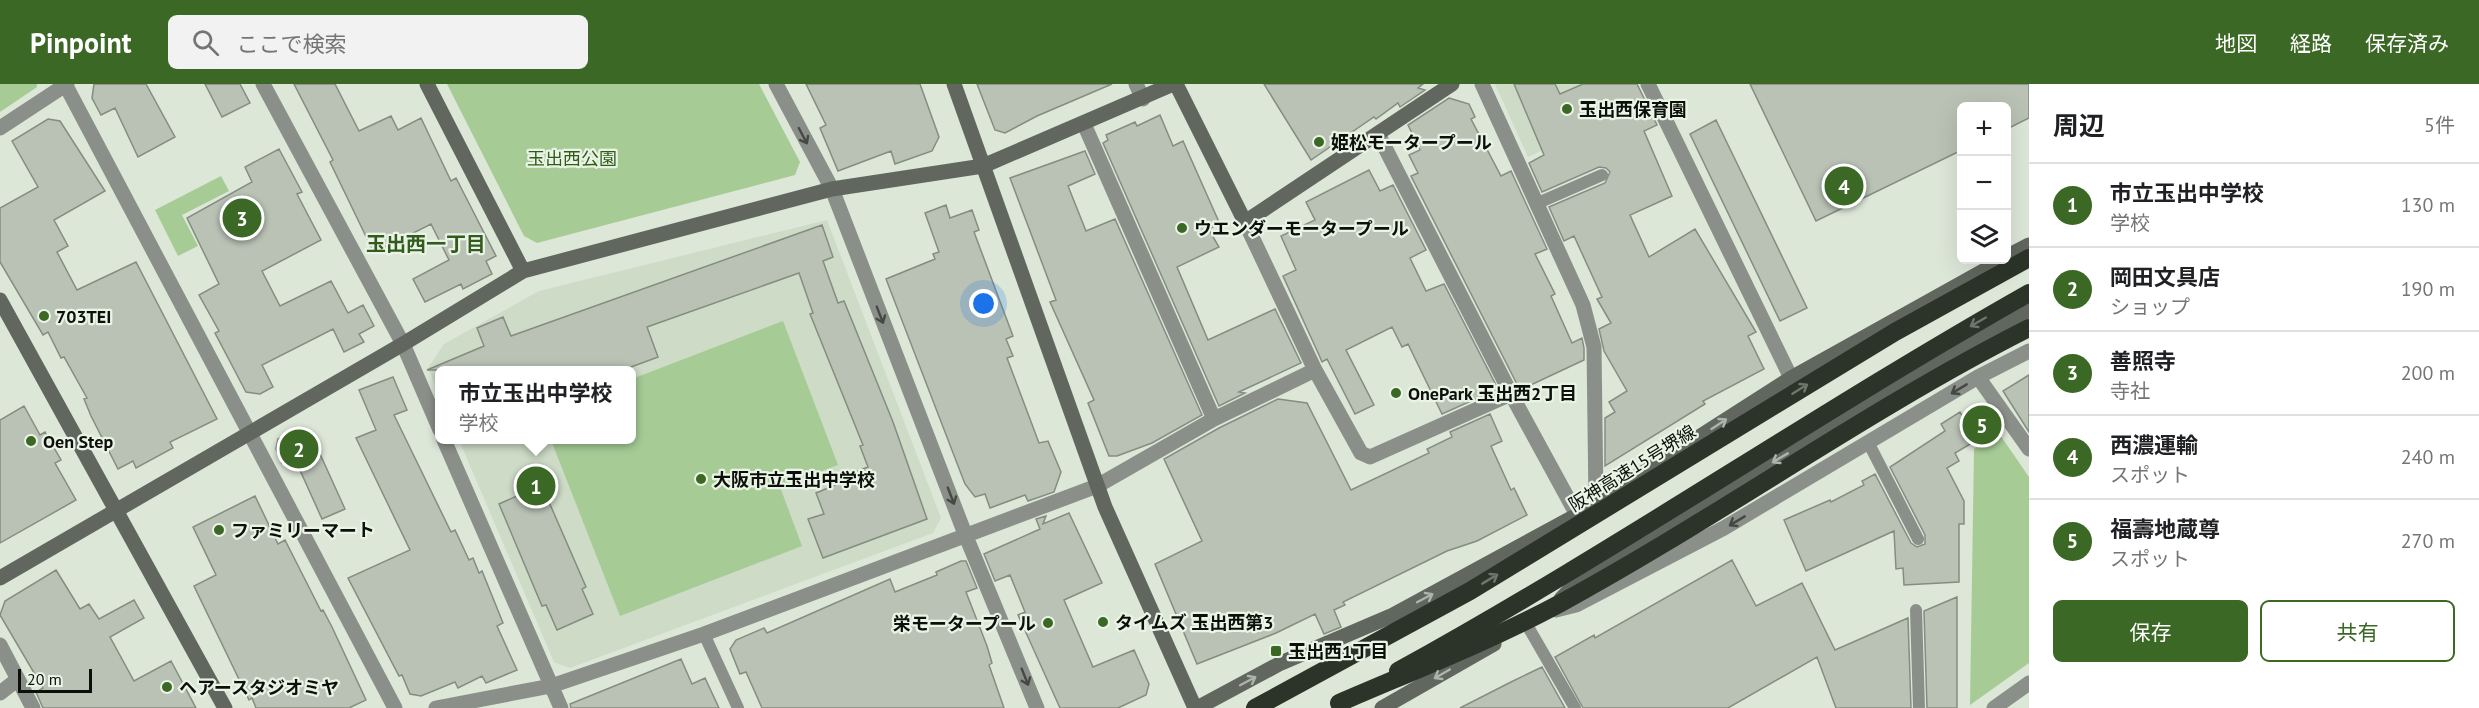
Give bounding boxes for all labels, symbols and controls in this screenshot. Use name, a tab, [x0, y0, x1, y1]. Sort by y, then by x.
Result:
search box	[168, 15, 588, 69]
text: Pinpoint	[30, 24, 132, 61]
icon: search	[189, 26, 222, 59]
text: ここで検索	[237, 30, 347, 58]
text: 地図	[2215, 30, 2257, 57]
text: 経路	[2290, 30, 2332, 57]
text: 保存済み	[2365, 30, 2449, 57]
place label: 玉出西保育園	[1579, 98, 1687, 121]
marker: 玉出西保育園	[1560, 102, 1574, 116]
map controls	[1957, 102, 2011, 264]
button: +	[1957, 102, 2011, 156]
text: 周辺	[2053, 109, 2105, 142]
text: 5件	[2424, 112, 2455, 138]
one-way arrow	[798, 126, 810, 144]
place label: 姫松モータープール	[1331, 131, 1492, 154]
marker: 姫松モータープール	[1312, 135, 1326, 149]
park label: 玉出西公園	[527, 147, 617, 170]
button: −	[1957, 156, 2011, 210]
pin: 4	[1824, 164, 1864, 208]
text: 市立玉出中学校	[2110, 179, 2264, 207]
text: 1	[2067, 192, 2078, 218]
text: 130 m	[2401, 192, 2455, 218]
pin: 3	[222, 196, 262, 240]
button: layers	[1957, 210, 2011, 264]
text: 学校	[2110, 210, 2150, 236]
place label: ウエンダーモータープール	[1194, 217, 1409, 240]
marker: ウエンダーモータープール	[1175, 221, 1189, 235]
district label: 玉出西一丁目	[366, 231, 486, 257]
text: 岡田文具店	[2110, 263, 2220, 291]
text: 2	[2067, 276, 2078, 302]
text: 190 m	[2401, 276, 2455, 302]
your location	[969, 289, 998, 318]
text: ショップ	[2110, 294, 2190, 320]
place label: 703TEI	[56, 305, 111, 328]
one-way arrow	[875, 305, 886, 323]
marker: 703TEI	[37, 309, 51, 323]
one-way arrow	[1970, 316, 1987, 328]
text: 善照寺	[2110, 347, 2176, 375]
text: 3	[2067, 360, 2078, 386]
text: 200 m	[2401, 360, 2455, 386]
popup	[435, 366, 636, 444]
text: 寺社	[2110, 378, 2150, 404]
text: 市立玉出中学校	[458, 379, 613, 407]
place label: OnePark 玉出西2丁目	[1408, 382, 1577, 405]
one-way arrow	[1791, 383, 1808, 395]
one-way arrow	[1951, 383, 1968, 395]
marker: OnePark 玉出西2丁目	[1389, 386, 1403, 400]
pin: 5	[1962, 402, 2002, 448]
text: 学校	[458, 410, 498, 436]
one-way arrow	[1710, 418, 1727, 430]
street label: 阪神高速15号堺線	[1564, 420, 1700, 516]
pin: 2	[280, 426, 318, 472]
place label: Oen Step	[43, 430, 113, 453]
text: 西濃運輸	[2110, 431, 2198, 459]
marker: Oen Step	[24, 434, 38, 448]
text: 4	[2067, 444, 2078, 470]
text: 240 m	[2401, 444, 2455, 470]
one-way arrow	[1772, 452, 1789, 464]
text: スポット	[2110, 462, 2190, 488]
pin: 1	[516, 464, 556, 508]
place label: 大阪市立玉出中学校	[713, 468, 875, 491]
marker: 大阪市立玉出中学校	[694, 472, 708, 486]
one-way arrow	[946, 487, 957, 505]
one-way arrow	[1729, 515, 1746, 527]
text: 福壽地蔵尊	[2110, 515, 2220, 543]
place label: ファミリーマート	[231, 519, 375, 542]
marker: ファミリーマート	[212, 523, 226, 537]
text: 5	[2067, 528, 2078, 554]
text: 270 m	[2401, 528, 2455, 554]
text: スポット	[2110, 546, 2190, 572]
one-way arrow	[1481, 572, 1498, 584]
one-way arrow	[1415, 592, 1433, 603]
button: 保存	[2053, 600, 2248, 662]
button: 共有	[2260, 600, 2455, 662]
place label: タイムズ 玉出西第3	[1115, 611, 1273, 634]
place label: 栄モータープール	[893, 612, 1036, 635]
marker: タイムズ 玉出西第3	[1096, 615, 1110, 629]
marker: 栄モータープール	[1041, 616, 1055, 630]
place label: 玉出西1丁目	[1288, 640, 1388, 663]
marker: 玉出西1丁目	[1269, 644, 1283, 658]
scale bar	[18, 666, 92, 694]
one-way arrow	[1020, 667, 1031, 686]
one-way arrow	[1434, 668, 1451, 680]
text: 20 m	[27, 669, 62, 689]
one-way arrow	[1239, 675, 1257, 686]
place label: ヘアースタジオミヤ	[179, 676, 339, 699]
marker: ヘアースタジオミヤ	[160, 680, 174, 694]

